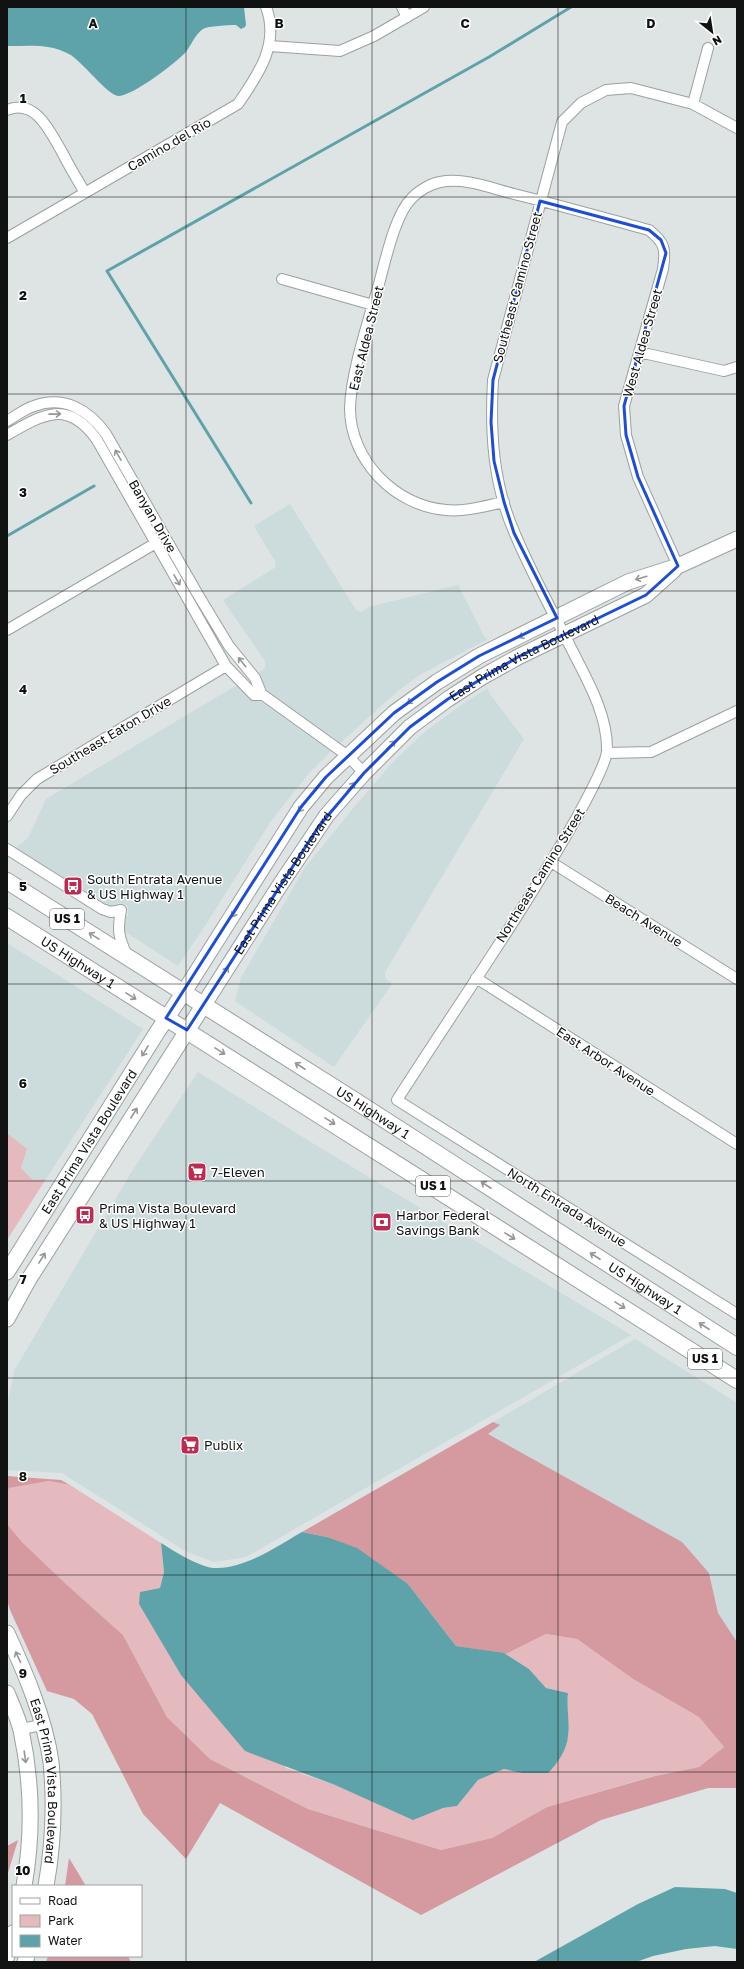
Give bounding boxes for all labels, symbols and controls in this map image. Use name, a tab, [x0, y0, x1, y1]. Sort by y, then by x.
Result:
north arrow	[692, 12, 732, 52]
text: A	[88, 15, 98, 31]
text: B	[274, 15, 284, 31]
text: C	[460, 15, 470, 31]
text: D	[646, 15, 656, 31]
text: N	[710, 33, 724, 49]
text: 1	[20, 90, 27, 106]
street label: Camino del Rio	[125, 114, 214, 174]
street label: Southeast Camino Street	[489, 210, 545, 364]
street label: East Aldea Street	[345, 284, 387, 392]
text: 2	[19, 287, 27, 303]
street label: West Aldea Street	[619, 287, 665, 399]
one-way arrow	[48, 410, 61, 418]
one-way arrow	[113, 449, 121, 461]
street label: Banyan Drive	[126, 477, 180, 555]
text: 3	[19, 484, 27, 500]
one-way arrow	[173, 574, 181, 586]
one-way arrow	[634, 575, 647, 582]
street label: East Prima Vista Boulevard	[446, 611, 601, 704]
one-way arrow	[518, 631, 530, 639]
one-way arrow	[238, 657, 247, 668]
text: 4	[19, 681, 27, 697]
street label: Southeast Eaton Drive	[46, 692, 174, 778]
one-way arrow	[407, 696, 418, 704]
one-way arrow	[386, 740, 396, 750]
one-way arrow	[346, 782, 355, 793]
one-way arrow	[297, 801, 306, 812]
street label: Northeast Camino Street	[492, 805, 588, 945]
street label: East Prima Vista Boulevard	[230, 808, 335, 957]
place label: South Entrata Avenue & US Highway 1	[87, 871, 222, 902]
bus stop icon: South Entrata Avenue & US Highway 1	[62, 875, 84, 897]
text: 5	[19, 878, 27, 894]
street label: Beach Avenue	[603, 890, 685, 950]
one-way arrow	[231, 906, 239, 917]
road number: US 1	[50, 909, 84, 929]
one-way arrow	[88, 931, 100, 939]
street label: US Highway 1	[38, 933, 118, 991]
one-way arrow	[221, 967, 229, 978]
one-way arrow	[125, 992, 137, 1000]
street label: East Arbor Avenue	[554, 1023, 658, 1099]
one-way arrow	[141, 1045, 149, 1057]
one-way arrow	[214, 1047, 225, 1055]
one-way arrow	[295, 1062, 306, 1070]
street label: East Prima Vista Boulevard	[37, 1066, 140, 1217]
text: 6	[19, 1075, 27, 1091]
street label: US Highway 1	[333, 1083, 413, 1142]
one-way arrow	[131, 1107, 139, 1119]
one-way arrow	[324, 1117, 335, 1125]
supermarket icon: 7-Eleven	[186, 1161, 208, 1183]
place label: 7-Eleven	[211, 1164, 265, 1180]
street label: North Entrada Avenue	[505, 1164, 629, 1250]
road number: US 1	[416, 1176, 450, 1196]
one-way arrow	[481, 1181, 492, 1189]
place label: Prima Vista Boulevard & US Highway 1	[99, 1200, 236, 1231]
bus stop icon: Prima Vista Boulevard & US Highway 1	[74, 1204, 96, 1226]
place label: Harbor Federal Savings Bank	[396, 1207, 490, 1238]
bank icon: Harbor Federal Savings Bank	[371, 1211, 393, 1233]
one-way arrow	[505, 1231, 516, 1240]
one-way arrow	[589, 1251, 601, 1259]
one-way arrow	[38, 1253, 46, 1264]
street label: US Highway 1	[605, 1258, 685, 1318]
text: 7	[19, 1271, 27, 1287]
one-way arrow	[614, 1302, 626, 1310]
one-way arrow	[699, 1322, 710, 1330]
road number: US 1	[688, 1349, 722, 1369]
supermarket icon: Publix	[179, 1434, 201, 1456]
place label: Publix	[204, 1437, 243, 1453]
text: 8	[19, 1468, 27, 1484]
one-way arrow	[14, 1651, 21, 1663]
text: 9	[19, 1665, 27, 1681]
street label: East Prima Vista Boulevard	[27, 1696, 61, 1865]
one-way arrow	[21, 1750, 29, 1763]
text: 10	[15, 1862, 31, 1878]
legend	[12, 1885, 142, 1957]
text: Road	[48, 1893, 77, 1908]
text: Park	[48, 1913, 74, 1928]
text: Water	[48, 1933, 82, 1948]

